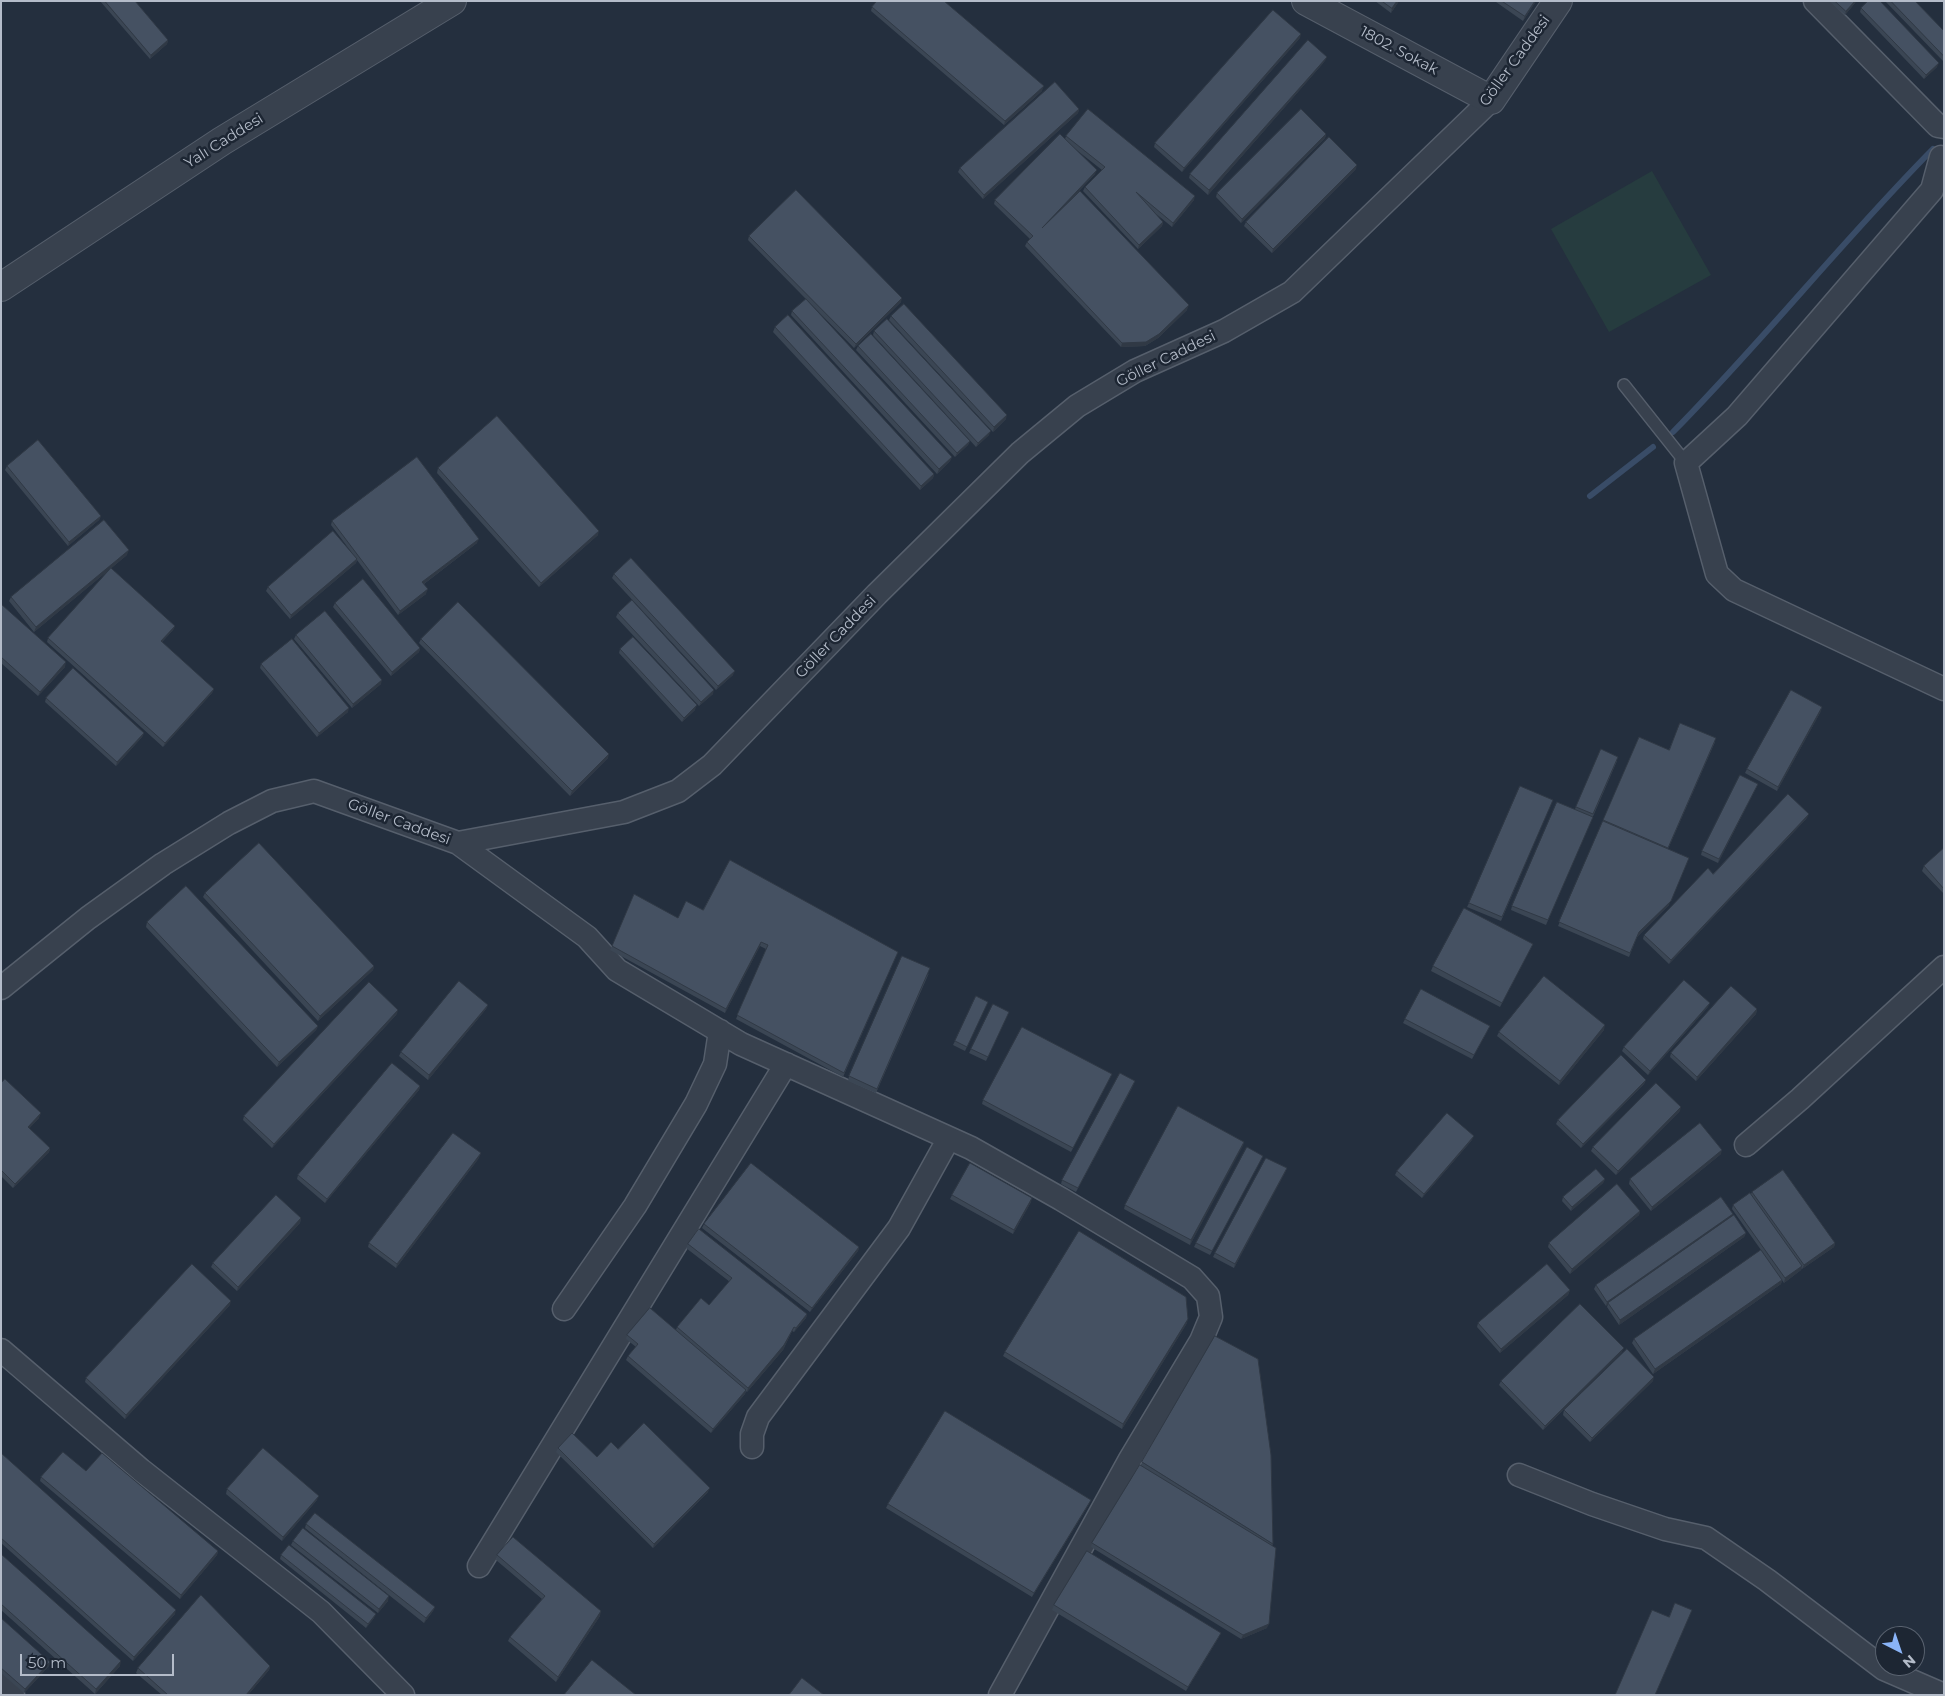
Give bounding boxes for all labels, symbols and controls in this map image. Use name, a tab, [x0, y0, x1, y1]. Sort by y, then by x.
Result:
street label: Göller Caddesi	[1476, 12, 1554, 110]
street label: 1802. Sokak	[1357, 23, 1441, 79]
street label: Yalı Caddesi	[181, 110, 267, 172]
street label: Göller Caddesi	[1113, 327, 1219, 391]
street label: Göller Caddesi	[792, 592, 880, 682]
street label: Göller Caddesi	[345, 795, 453, 849]
north arrow	[1875, 1626, 1925, 1676]
scale bar	[22, 1644, 176, 1676]
text: N	[1899, 1651, 1919, 1672]
text: 50 m	[28, 1653, 66, 1672]

